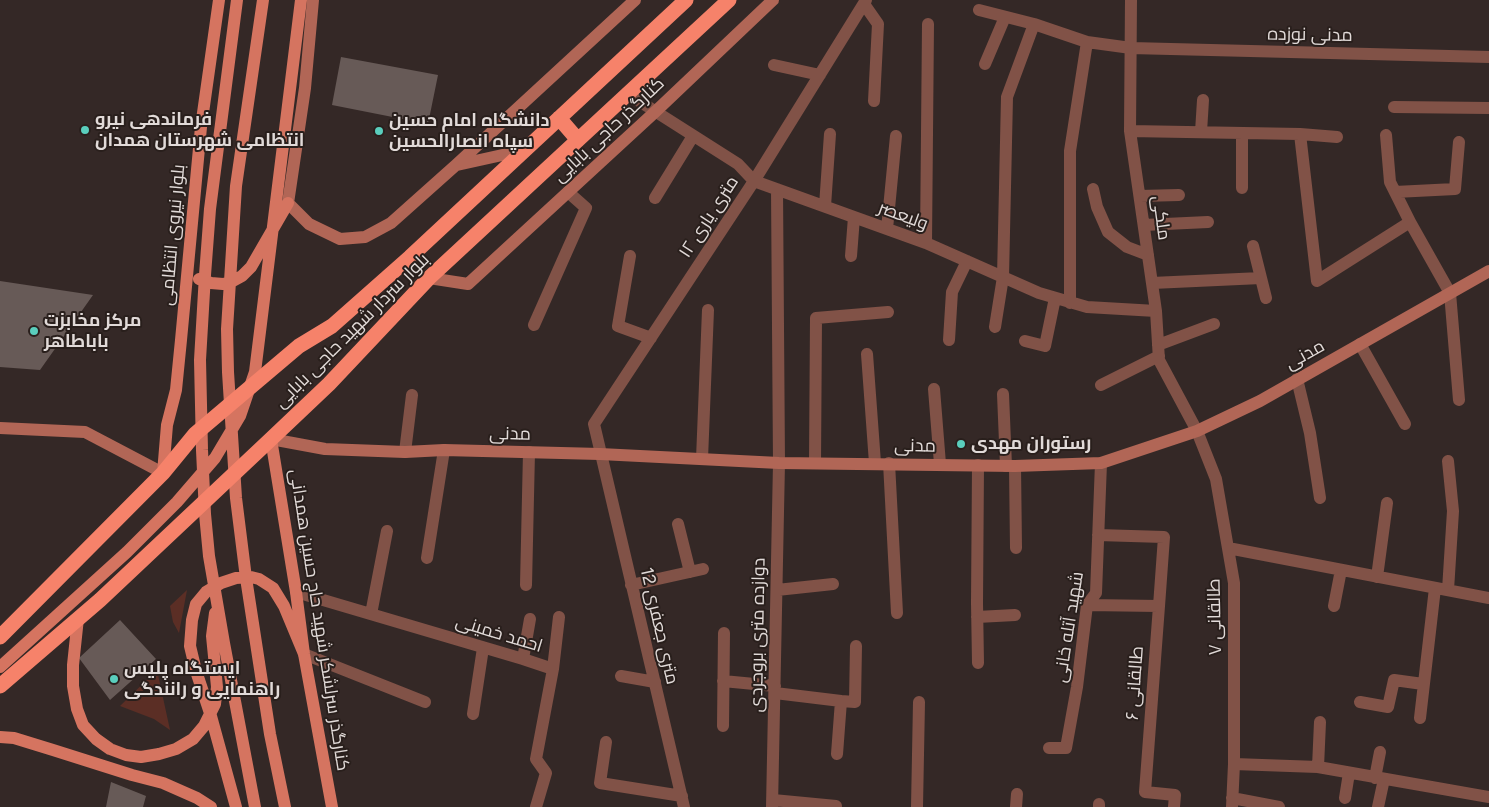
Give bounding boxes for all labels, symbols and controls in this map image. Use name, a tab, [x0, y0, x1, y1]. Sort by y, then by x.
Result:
street label: مدنی نوزده	[1267, 23, 1353, 47]
street label: کنارگذر حاجی بابایی	[549, 73, 669, 187]
place label: فرماندهی نیرو انتظامی شهرستان همدان	[95, 109, 304, 152]
place label: دانشگاه امام حسین سپاه انصارالحسین	[389, 110, 550, 152]
marker: فرماندهی نیرو انتظامی شهرستان همدان	[79, 124, 91, 136]
marker: دانشگاه امام حسین سپاه انصارالحسین	[373, 125, 385, 137]
street label: بلوار نیروی انتظامی	[156, 163, 190, 307]
street label: ۱۲ متری یاری	[675, 172, 743, 262]
street label: ملکی	[1147, 194, 1175, 242]
street label: ولیعصر	[875, 197, 931, 235]
street label: بلوار سردار شهید حاجی بابایی	[270, 249, 434, 413]
place label: مرکز مخابزت باباطاهر	[44, 310, 141, 352]
marker: مرکز مخابزت باباطاهر	[28, 325, 40, 337]
street label: مدنی	[1281, 335, 1329, 375]
street label: مدنی	[489, 423, 531, 445]
place label: رستوران مهدی	[971, 433, 1091, 455]
street label: مدنی	[894, 435, 936, 457]
marker: رستوران مهدی	[955, 438, 967, 450]
street label: کنارگذر سرلشکر شهید حاج حسین همدانی	[284, 467, 354, 773]
street label: دوازده متری بروجردی	[746, 557, 770, 713]
street label: 12 متری جعفری	[635, 565, 683, 687]
street label: شهید آتله خانی	[1050, 570, 1088, 684]
street label: طالقانی ۷	[1204, 578, 1226, 656]
street label: احمد خمینی	[453, 611, 545, 657]
street label: طالقانی ۶	[1122, 645, 1148, 721]
place label: ایستگاه پلیس راهنمایی و رانندگی	[124, 658, 280, 701]
marker: ایستگاه پلیس راهنمایی و رانندگی	[108, 673, 120, 685]

